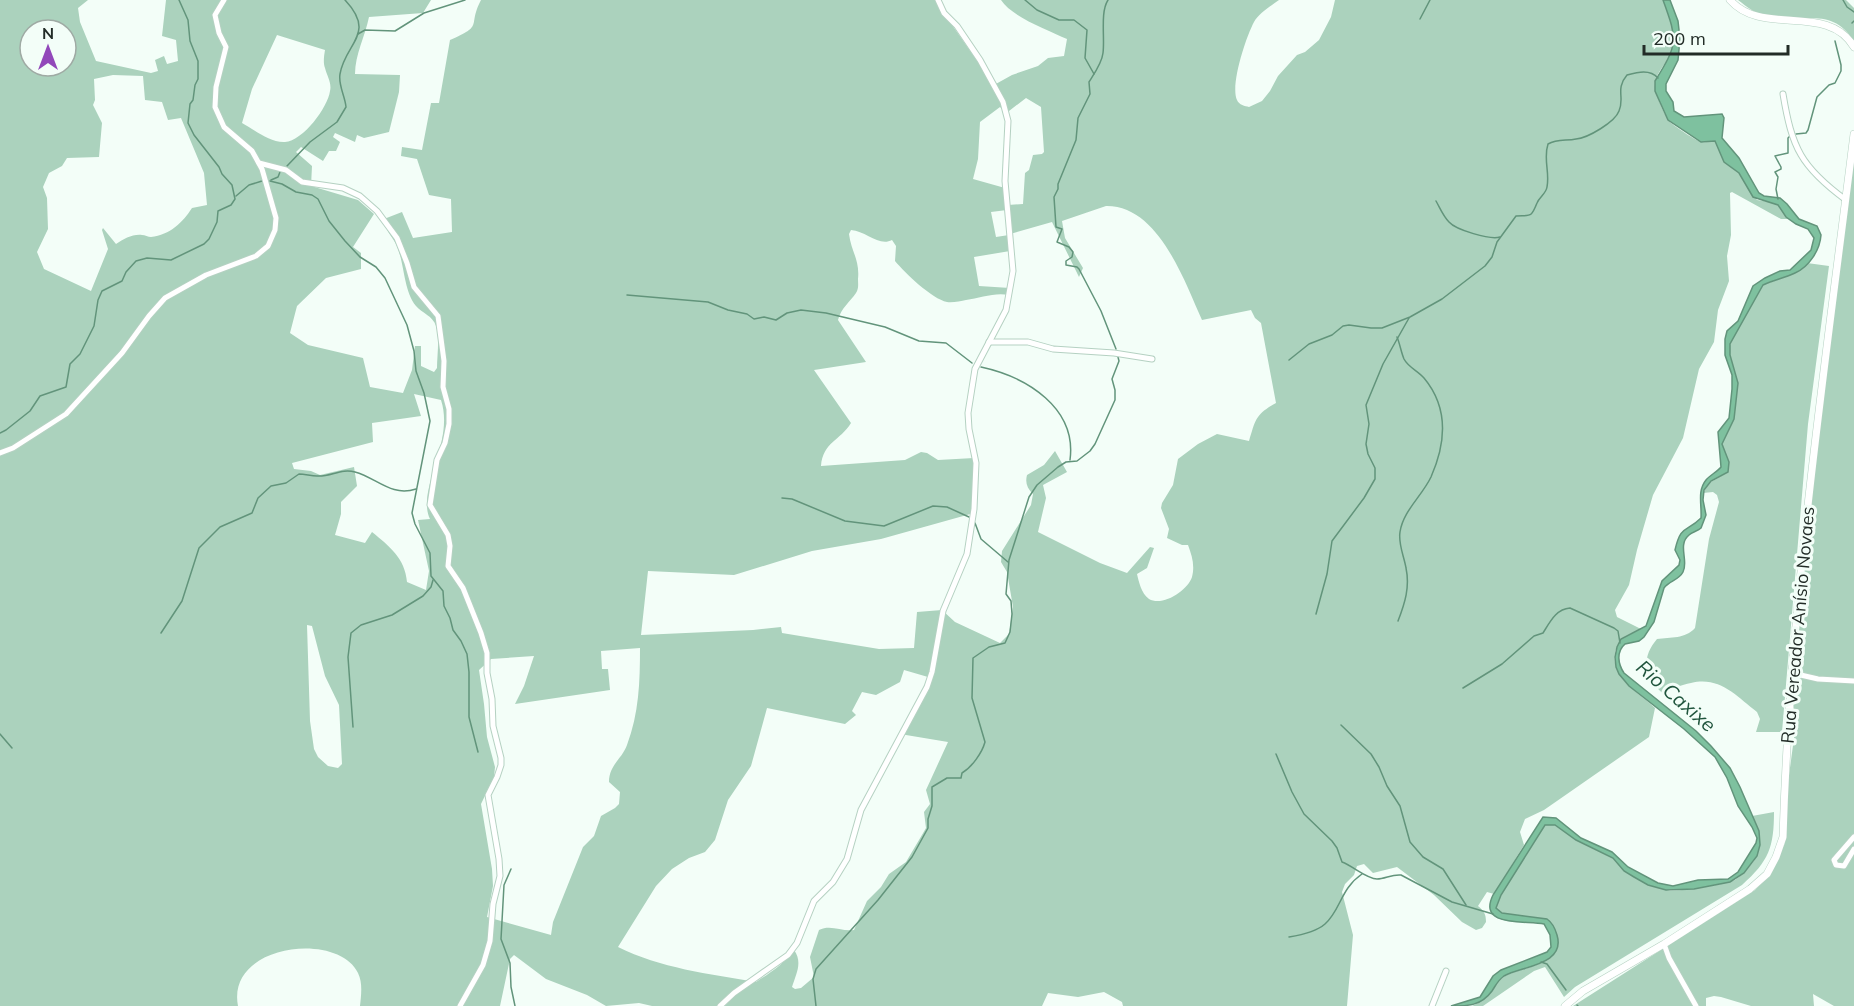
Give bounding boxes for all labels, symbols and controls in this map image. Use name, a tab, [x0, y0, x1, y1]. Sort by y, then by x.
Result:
north arrow	[18, 18, 78, 78]
scale bar	[1644, 18, 1788, 56]
text: N	[42, 23, 54, 43]
text: 200 m	[1653, 27, 1706, 50]
street label: Rua Vereador Anísio Novaes	[1776, 505, 1819, 744]
water label: Rio Caxixe	[1631, 654, 1721, 737]

